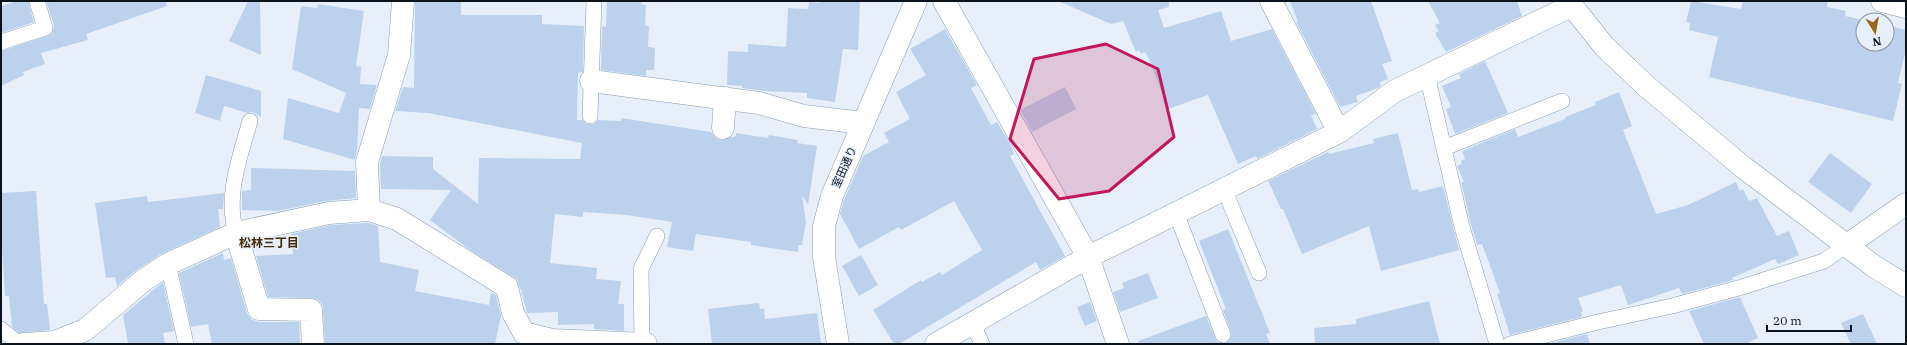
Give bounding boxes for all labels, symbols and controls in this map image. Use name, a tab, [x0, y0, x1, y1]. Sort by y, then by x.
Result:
north arrow	[1855, 12, 1895, 52]
text: N	[1871, 34, 1883, 50]
street label: 室田通り	[829, 144, 859, 190]
district label: 松林三丁目	[239, 235, 299, 250]
scale bar	[1767, 307, 1851, 333]
text: 20 m	[1773, 313, 1802, 328]

